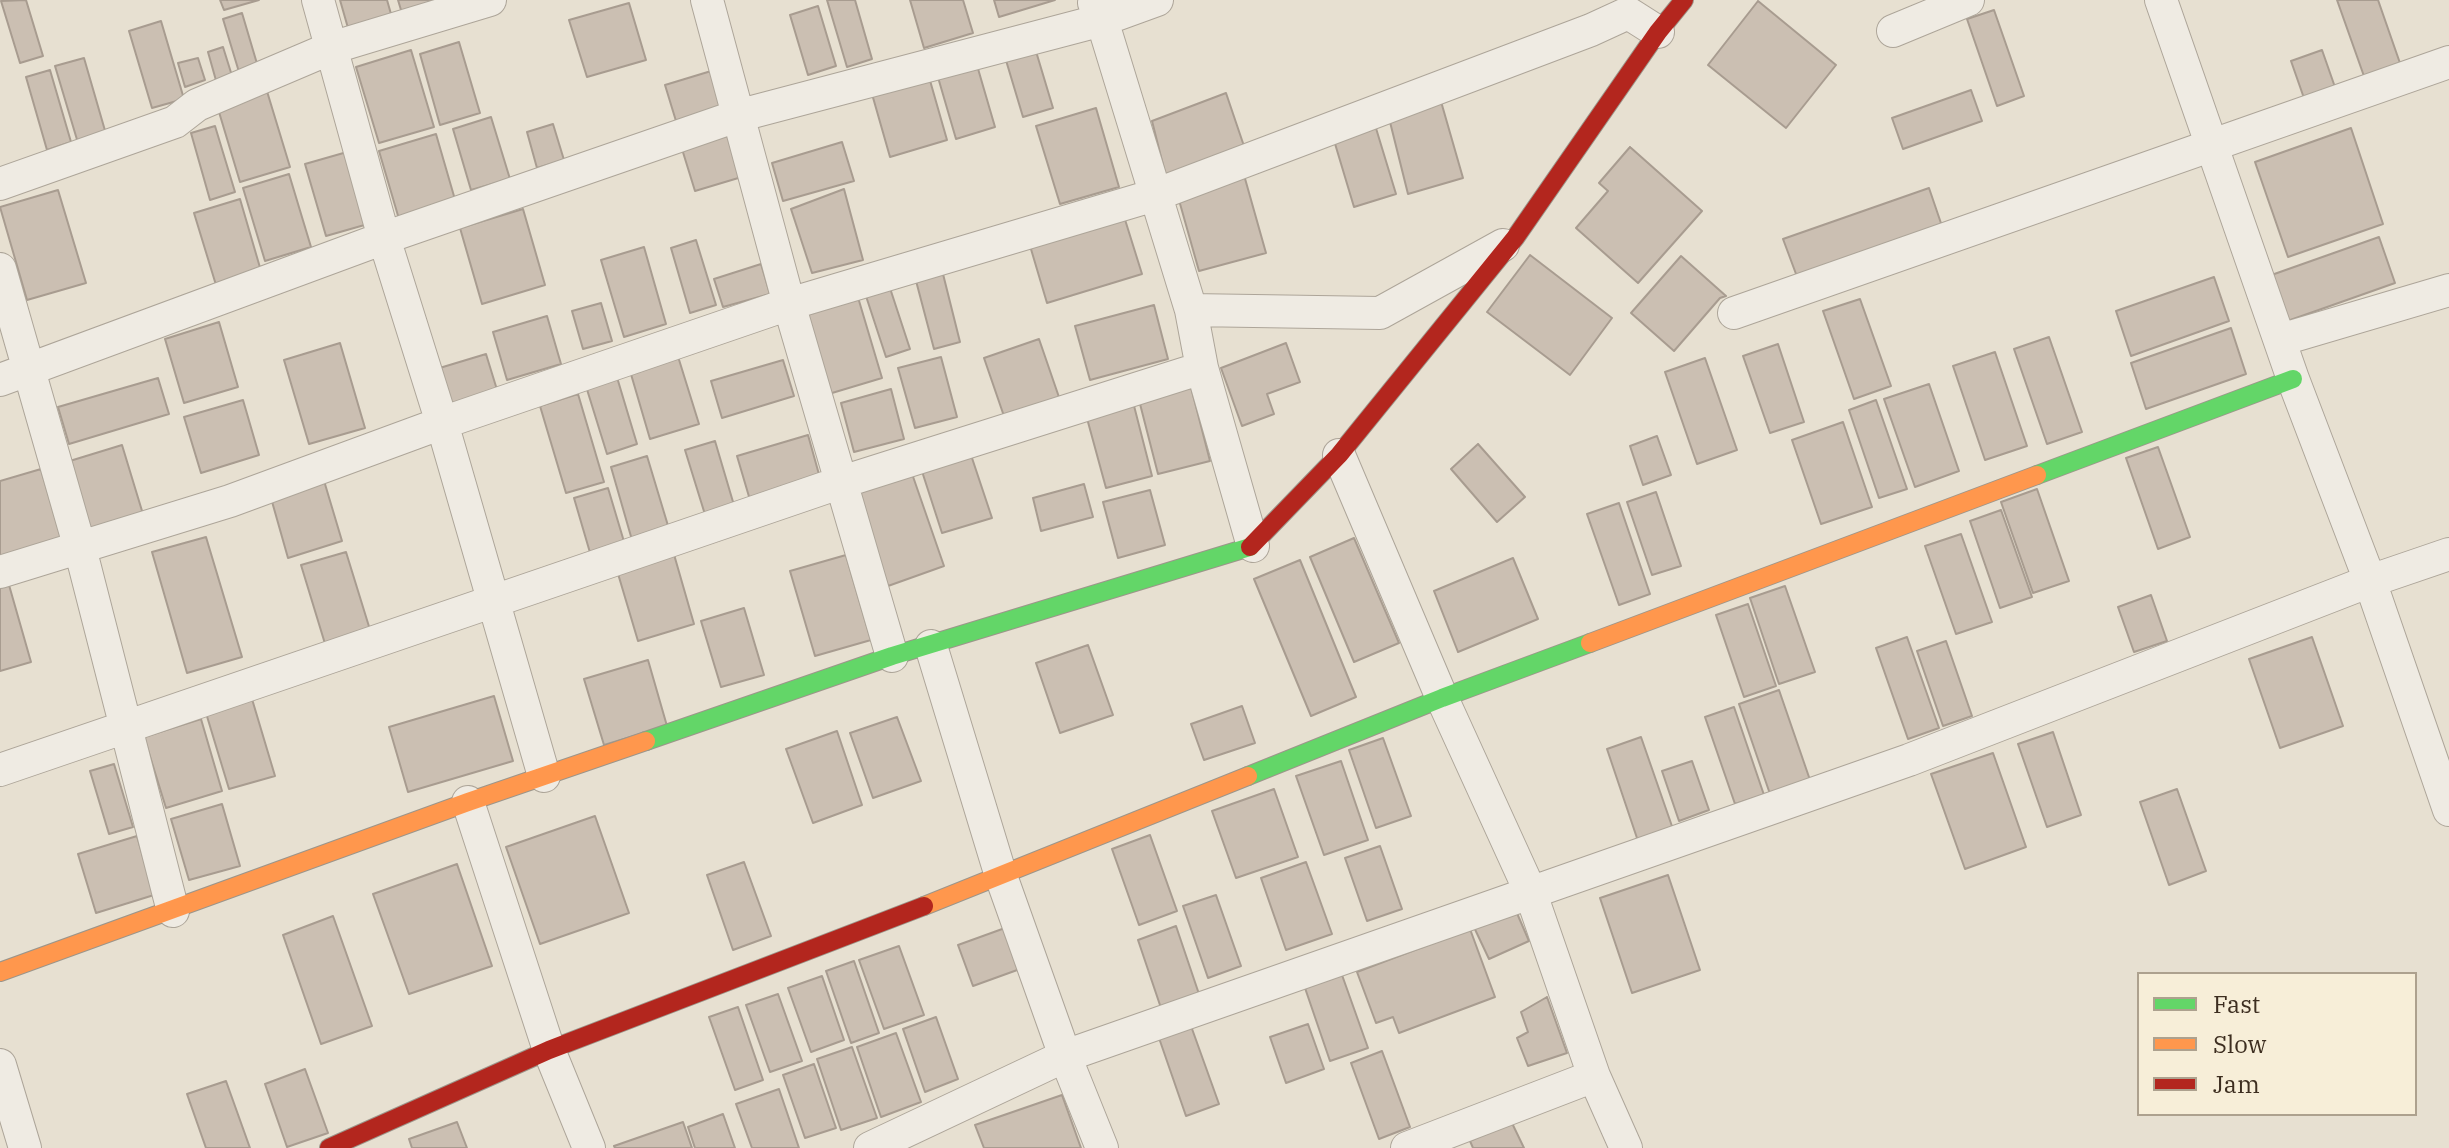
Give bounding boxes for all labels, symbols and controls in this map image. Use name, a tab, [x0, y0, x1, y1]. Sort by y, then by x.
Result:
legend	[2137, 972, 2417, 1116]
text: Fast	[2213, 988, 2260, 1020]
text: Slow	[2213, 1028, 2266, 1060]
text: Jam	[2213, 1068, 2260, 1100]

